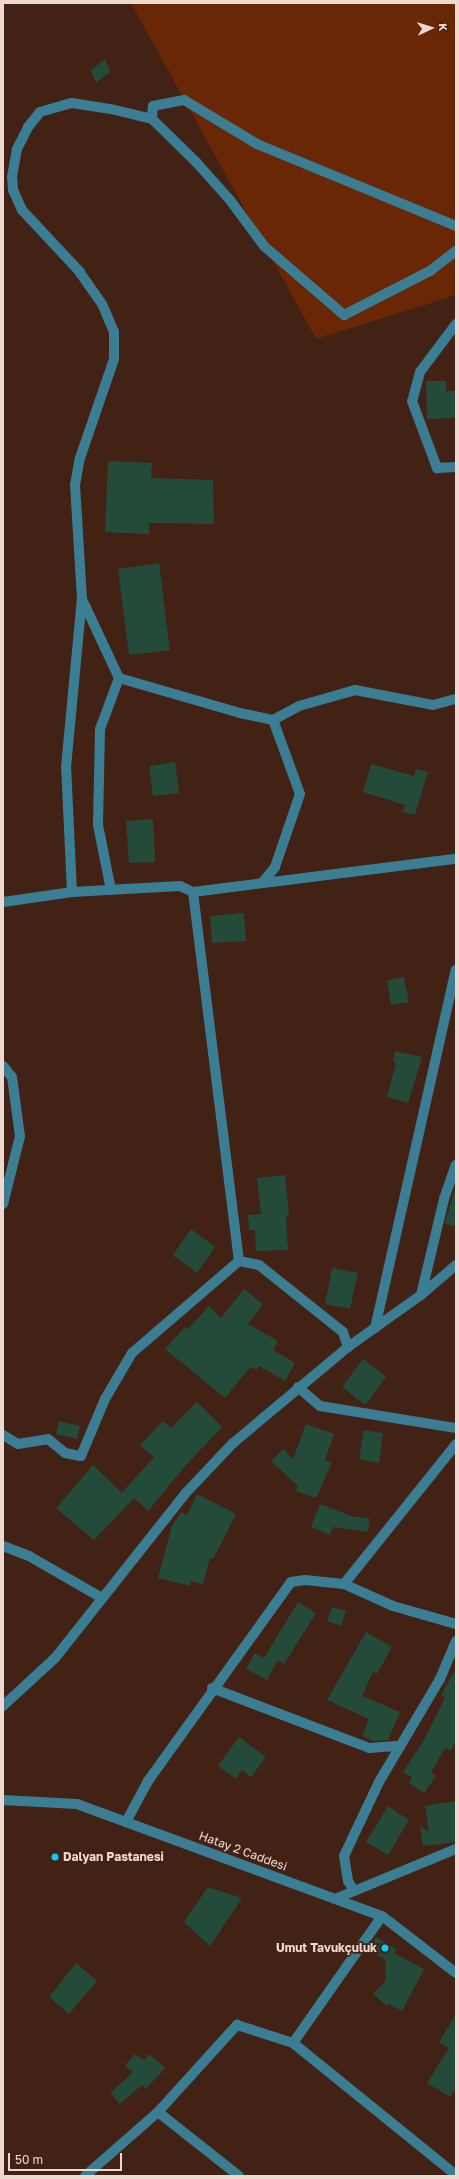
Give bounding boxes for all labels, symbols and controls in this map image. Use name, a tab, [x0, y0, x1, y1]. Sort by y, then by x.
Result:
north arrow	[411, 8, 451, 48]
text: K	[437, 23, 450, 32]
street label: Hatay 2 Caddesi	[197, 1828, 289, 1874]
place label: Dalyan Pastanesi	[63, 1850, 164, 1864]
marker: Dalyan Pastanesi	[50, 1852, 60, 1862]
place label: Umut Tavukçuluk	[276, 1941, 377, 1955]
marker: Umut Tavukçuluk	[380, 1943, 390, 1953]
scale bar	[10, 2145, 124, 2171]
text: 50 m	[15, 2152, 43, 2167]

